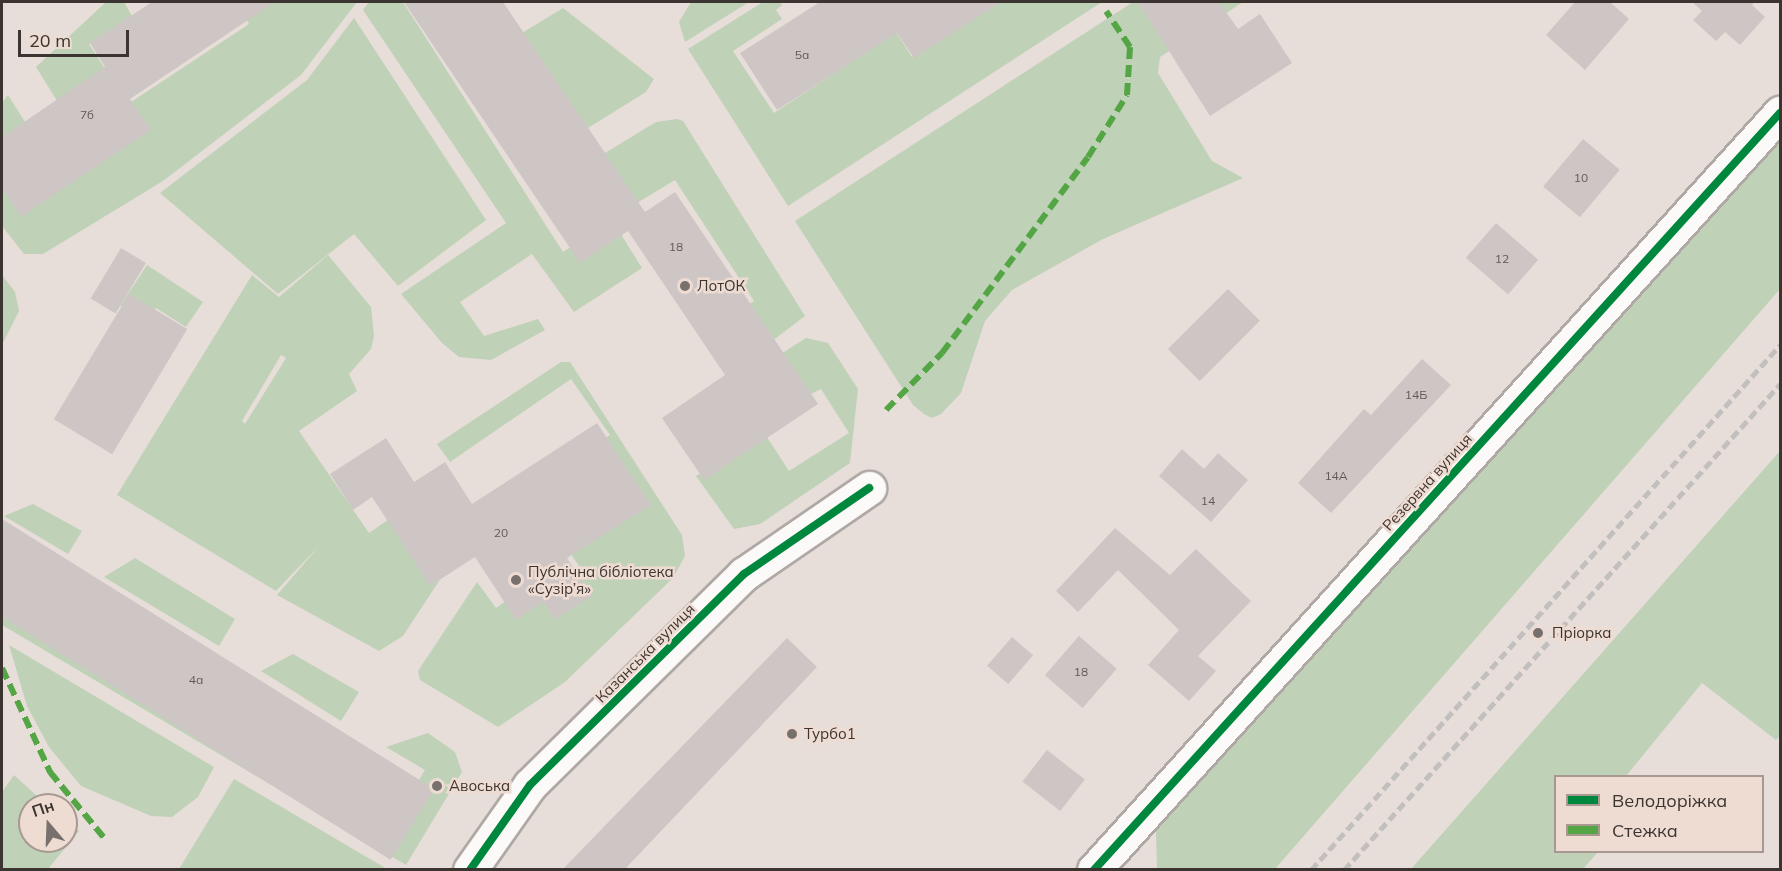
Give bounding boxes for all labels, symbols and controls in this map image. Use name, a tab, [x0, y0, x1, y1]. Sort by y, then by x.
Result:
scale bar	[21, 18, 132, 56]
text: 20 m	[29, 29, 71, 52]
house number: 5а	[795, 48, 809, 62]
house number: 7б	[80, 108, 94, 122]
house number: 10	[1574, 171, 1588, 185]
house number: 18	[669, 240, 683, 254]
house number: 12	[1495, 252, 1509, 266]
place label: ЛотОК	[697, 277, 745, 295]
marker: ЛотОК	[678, 279, 692, 293]
house number: 14Б	[1405, 388, 1427, 402]
street label: Резервна вулиця	[1379, 430, 1475, 534]
house number: 14А	[1324, 469, 1348, 483]
house number: 14	[1201, 494, 1215, 508]
house number: 20	[494, 526, 508, 540]
place label: Публічна бібліотека «Сузір’я»	[528, 562, 674, 597]
marker: Публічна бібліотека «Сузір’я»	[509, 573, 523, 587]
street label: Казанська вулиця	[592, 600, 698, 706]
marker: Пріорка	[1529, 624, 1547, 642]
place label: Пріорка	[1552, 624, 1611, 642]
house number: 18	[1074, 665, 1088, 679]
house number: 4а	[189, 673, 203, 687]
place label: Турбо1	[804, 725, 856, 743]
marker: Турбо1	[785, 727, 799, 741]
legend	[1554, 775, 1764, 853]
place label: Авоська	[449, 777, 510, 795]
marker: Авоська	[430, 779, 444, 793]
text: Велодоріжка	[1612, 789, 1727, 812]
north arrow	[18, 793, 78, 853]
text: Пн	[29, 795, 57, 821]
text: Стежка	[1612, 819, 1678, 842]

